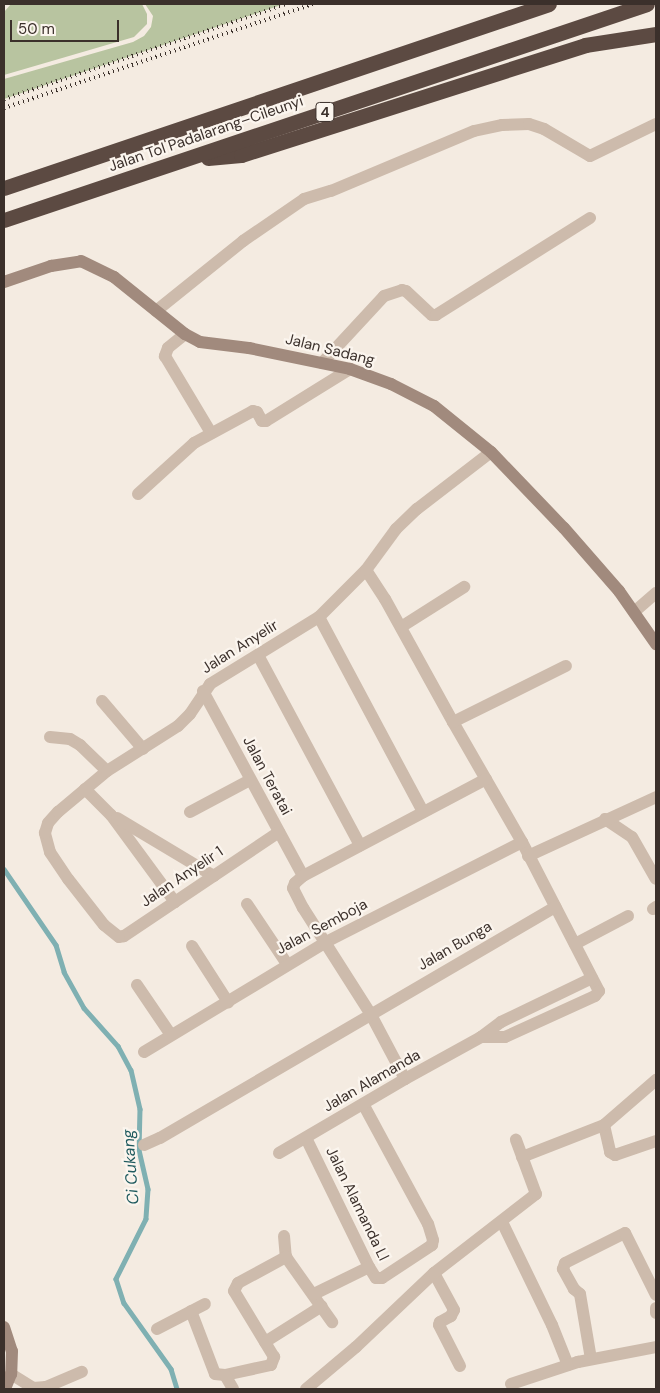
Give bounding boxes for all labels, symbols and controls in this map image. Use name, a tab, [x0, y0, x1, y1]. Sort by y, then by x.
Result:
scale bar	[12, 10, 121, 42]
text: 50 m	[18, 19, 55, 39]
street label: Jalan Tol Padalarang–Cileunyi	[106, 92, 306, 176]
road number: 4	[315, 100, 335, 124]
street label: Jalan Sadang	[284, 330, 376, 370]
street label: Jalan Anyelir	[198, 616, 282, 678]
street label: Jalan Teratai	[239, 734, 295, 818]
street label: Jalan Anyelir 1	[137, 843, 227, 911]
street label: Jalan Semboja	[273, 895, 371, 959]
street label: Jalan Bunga	[415, 918, 495, 974]
street label: Jalan Alamanda	[320, 1046, 424, 1116]
water label: Ci Cukang	[119, 1129, 143, 1205]
street label: Jalan Alamanda Ll	[322, 1144, 392, 1264]

